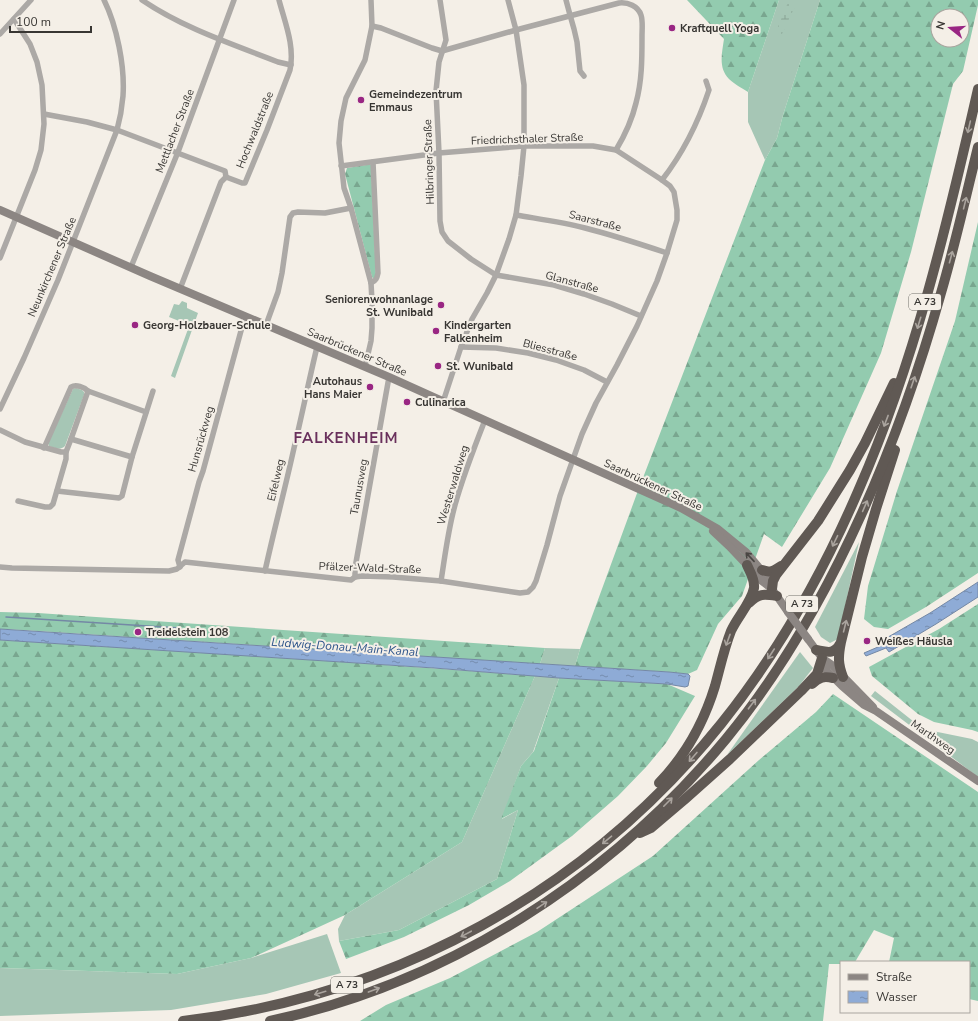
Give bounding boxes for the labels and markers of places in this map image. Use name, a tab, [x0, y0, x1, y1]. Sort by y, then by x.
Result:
place label: Kraftquell Yoga	[680, 21, 759, 36]
marker: Kraftquell Yoga	[667, 23, 677, 33]
place label: Gemeindezentrum Emmaus	[369, 87, 462, 115]
marker: Gemeindezentrum Emmaus	[356, 95, 366, 105]
place label: Seniorenwohnanlage St. Wunibald	[325, 292, 433, 320]
marker: Seniorenwohnanlage St. Wunibald	[436, 300, 446, 310]
place label: Georg-Holzbauer-Schule	[143, 318, 271, 333]
place label: Kindergarten Falkenheim	[444, 318, 511, 346]
marker: Georg-Holzbauer-Schule	[130, 320, 140, 330]
marker: Kindergarten Falkenheim	[431, 326, 441, 336]
place label: St. Wunibald	[446, 359, 513, 374]
marker: St. Wunibald	[433, 361, 443, 371]
place label: Autohaus Hans Maier	[304, 374, 363, 402]
marker: Autohaus Hans Maier	[365, 382, 375, 392]
place label: Culinarica	[415, 395, 466, 410]
marker: Culinarica	[402, 397, 412, 407]
place label: Treidelstein 108	[146, 625, 229, 640]
marker: Treidelstein 108	[133, 627, 143, 637]
place label: Weißes Häusla	[875, 634, 953, 649]
marker: Weißes Häusla	[862, 636, 872, 646]

